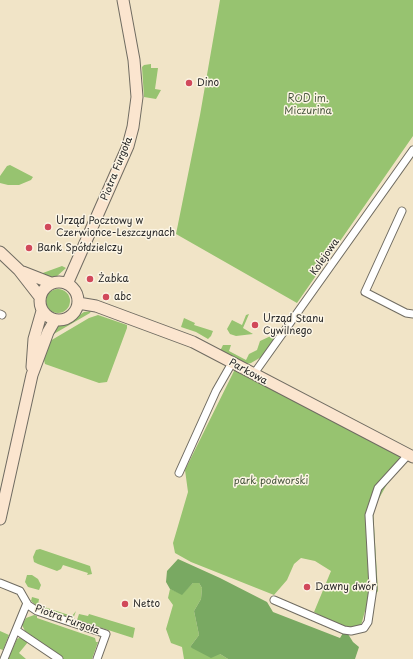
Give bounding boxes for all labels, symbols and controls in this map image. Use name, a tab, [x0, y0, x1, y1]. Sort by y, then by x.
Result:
place label: Dino	[197, 77, 219, 89]
marker: Dino	[184, 78, 194, 88]
park label: ROD im. Miczurina	[284, 93, 332, 116]
street label: Piotra Furgoła	[99, 135, 135, 203]
place label: Urząd Pocztowy w Czerwionce-Leszczynach	[56, 215, 175, 238]
marker: Urząd Pocztowy w Czerwionce-Leszczynach	[43, 222, 53, 232]
street label: Kolejowa	[308, 236, 342, 278]
place label: Bank Spółdzielczy	[37, 242, 123, 254]
marker: Bank Spółdzielczy	[24, 243, 34, 253]
place label: Żabka	[98, 273, 129, 285]
marker: Żabka	[85, 274, 95, 284]
place label: abc	[114, 291, 131, 303]
marker: abc	[101, 292, 111, 302]
place label: Urząd Stanu Cywilnego	[263, 313, 324, 336]
marker: Urząd Stanu Cywilnego	[250, 320, 260, 330]
street label: Parkowa	[227, 357, 269, 387]
park label: park podworski	[234, 475, 308, 487]
place label: Dawny dwór	[315, 581, 376, 593]
marker: Dawny dwór	[302, 582, 312, 592]
place label: Netto	[133, 598, 160, 610]
marker: Netto	[120, 599, 130, 609]
street label: Piotra Furgoła	[33, 603, 101, 637]

